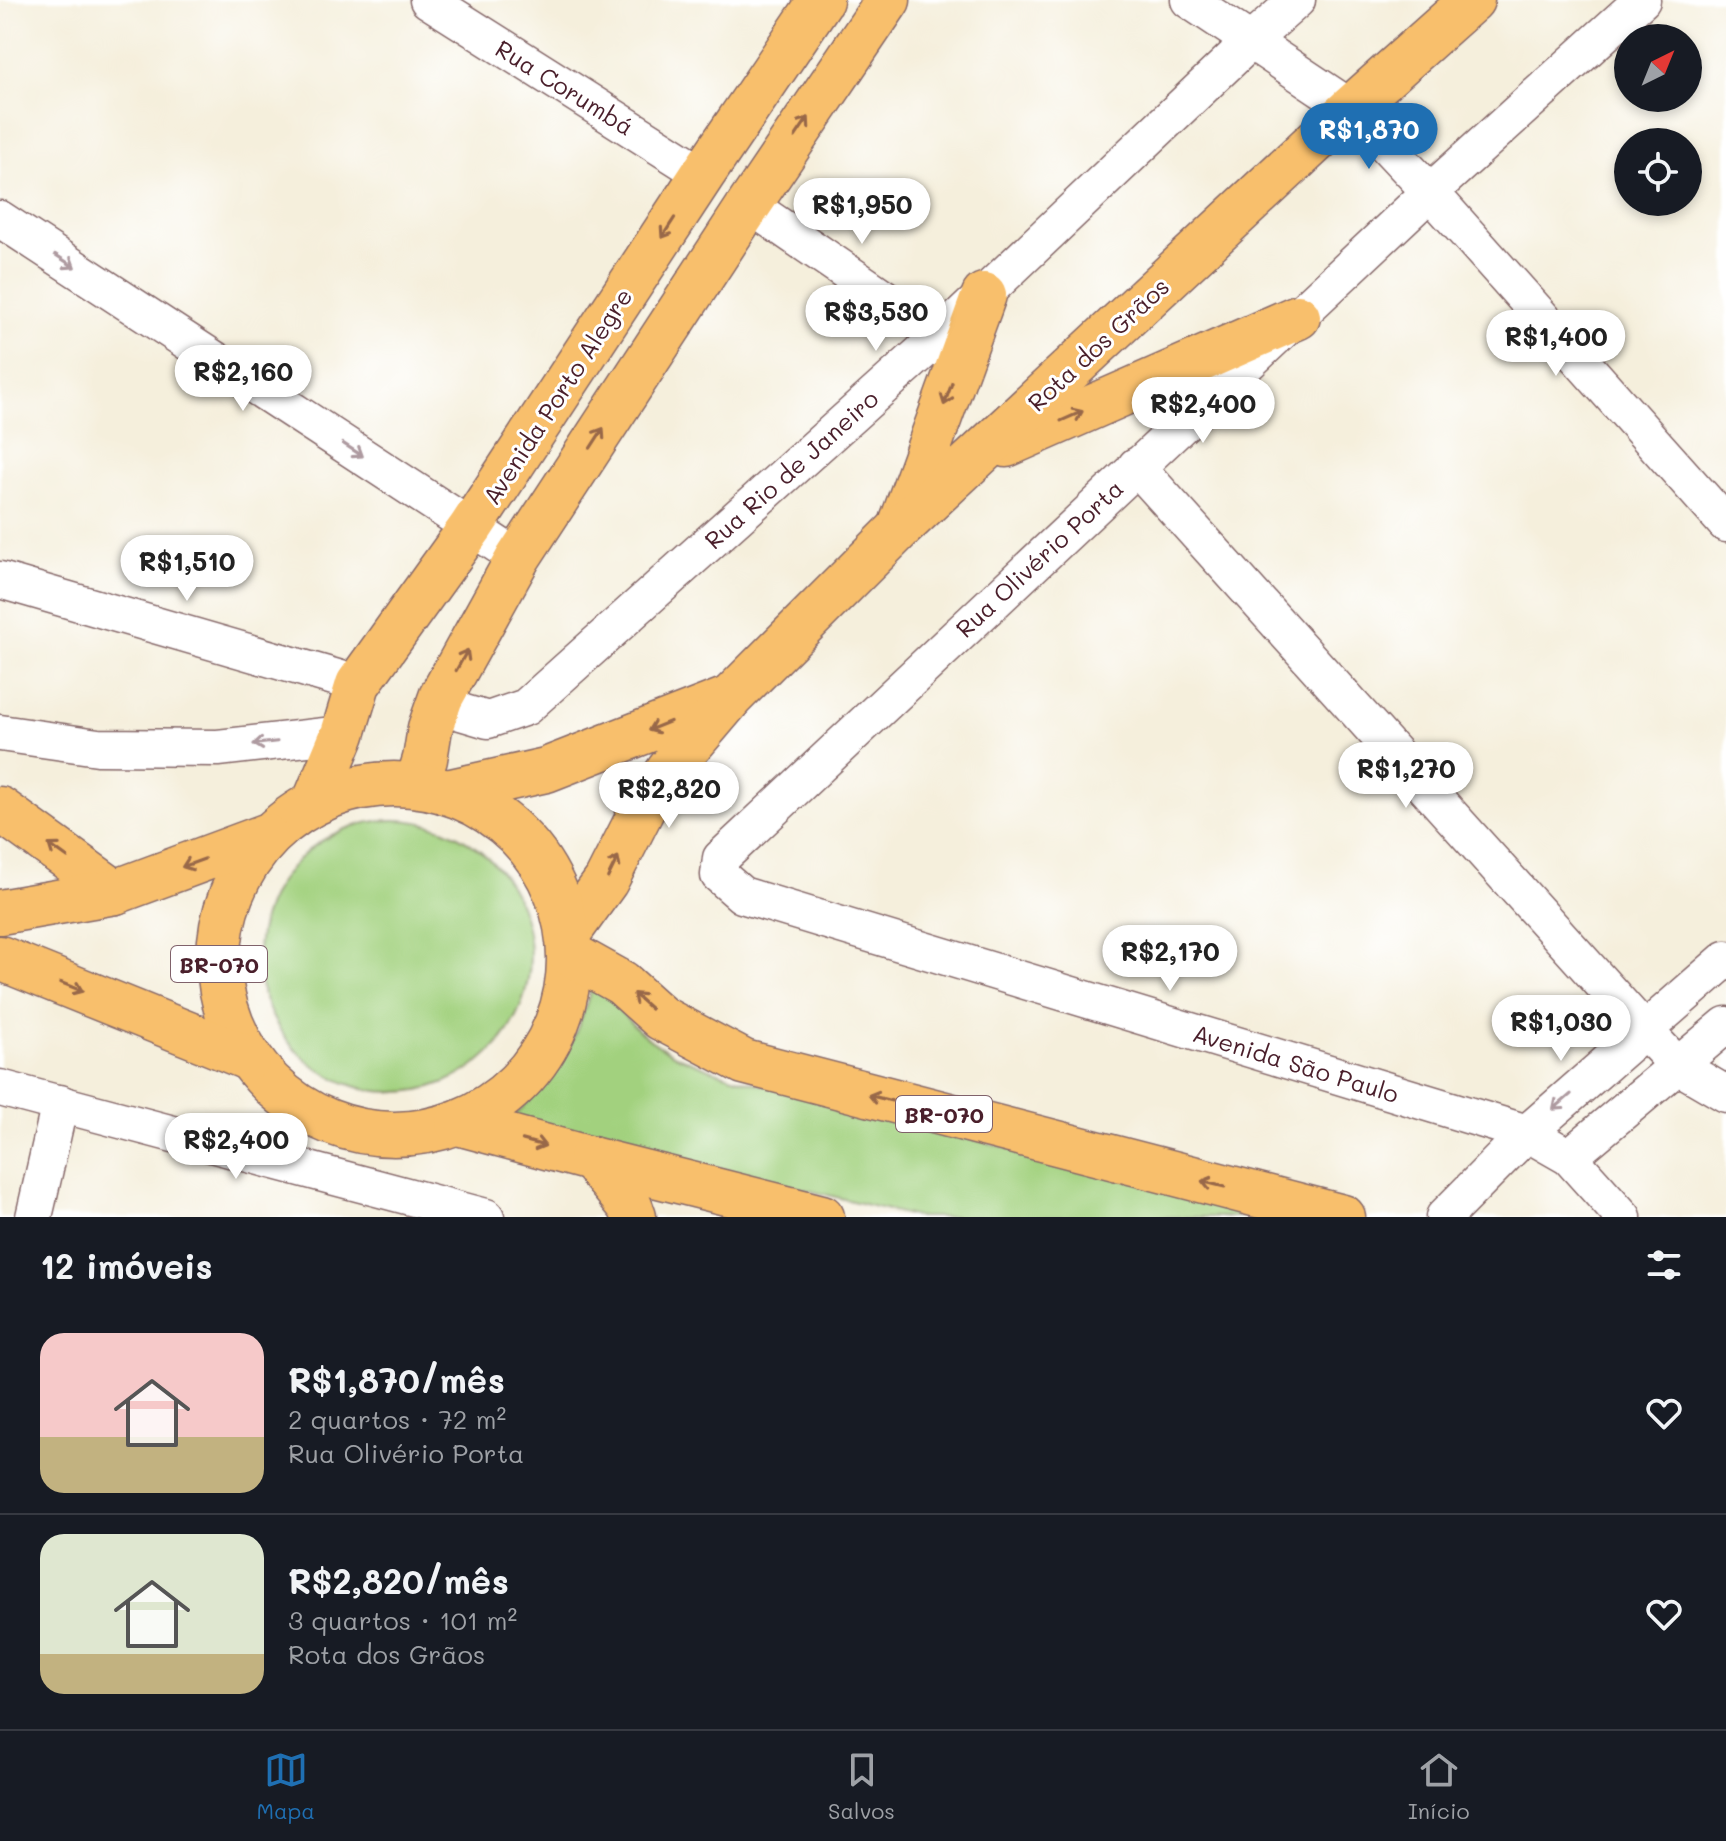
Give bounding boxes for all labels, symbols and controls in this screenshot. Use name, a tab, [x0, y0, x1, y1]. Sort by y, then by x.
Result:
north arrow	[1614, 24, 1702, 112]
map controls	[1614, 24, 1702, 216]
street label: Rua Corumbá	[490, 32, 640, 142]
pin: R$1,870	[1295, 103, 1443, 171]
text: R$1,870	[1319, 112, 1419, 146]
one-way arrow	[794, 117, 810, 139]
button: locate	[1614, 128, 1702, 216]
pin: R$1,950	[788, 178, 936, 246]
text: R$1,950	[811, 187, 913, 221]
one-way arrow	[660, 216, 676, 238]
one-way arrow	[54, 253, 76, 270]
street label: Rota dos Grãos	[1021, 271, 1175, 417]
street label: Avenida Porto Alegre	[475, 282, 639, 510]
pin: R$3,530	[802, 285, 950, 353]
text: R$3,530	[823, 294, 929, 328]
pin: R$1,400	[1482, 310, 1630, 378]
text: R$1,400	[1504, 319, 1608, 353]
pin: R$2,160	[169, 345, 317, 413]
text: R$2,160	[193, 354, 293, 388]
pin: R$2,400	[1129, 377, 1277, 445]
one-way arrow	[940, 381, 954, 406]
street label: Rua Rio de Janeiro	[698, 383, 884, 555]
text: R$2,400	[1150, 386, 1256, 420]
one-way arrow	[1060, 408, 1084, 423]
one-way arrow	[588, 427, 605, 449]
one-way arrow	[341, 442, 364, 458]
street label: Rua Olivério Porta	[949, 472, 1129, 644]
pin: R$1,510	[113, 535, 261, 603]
text: R$1,510	[139, 544, 235, 578]
one-way arrow	[454, 648, 470, 672]
one-way arrow	[647, 720, 672, 735]
one-way arrow	[252, 735, 279, 750]
pin: R$1,270	[1332, 742, 1480, 810]
text: R$1,270	[1356, 751, 1456, 785]
pin: R$2,820	[595, 762, 743, 830]
text: R$2,820	[617, 771, 721, 805]
one-way arrow	[47, 843, 69, 859]
one-way arrow	[606, 855, 621, 879]
one-way arrow	[181, 857, 206, 872]
pin: R$2,170	[1096, 925, 1244, 993]
text: R$2,170	[1120, 934, 1220, 968]
road number: BR-070	[171, 946, 267, 982]
one-way arrow	[60, 981, 84, 995]
one-way arrow	[632, 991, 652, 1010]
pin: R$1,030	[1487, 995, 1635, 1063]
text: R$1,030	[1510, 1004, 1612, 1038]
street label: Avenida São Paulo	[1189, 1017, 1403, 1109]
one-way arrow	[867, 1089, 893, 1104]
one-way arrow	[1552, 1093, 1572, 1111]
road number: BR-070	[896, 1096, 992, 1132]
pin: R$2,400	[162, 1113, 310, 1181]
text: R$2,400	[183, 1122, 289, 1156]
one-way arrow	[520, 1137, 546, 1152]
one-way arrow	[1200, 1175, 1226, 1190]
text: 12 imóveis	[40, 1243, 213, 1288]
icon: filters	[1642, 1243, 1686, 1287]
text: R$1,870/mês	[288, 1357, 505, 1402]
icon: home	[104, 1365, 200, 1461]
icon: heart	[1642, 1391, 1686, 1435]
text: 2 quartos · 72 m²	[288, 1402, 506, 1436]
text: Rua Olivério Porta	[288, 1436, 524, 1470]
text: R$2,820/mês	[288, 1558, 509, 1603]
icon: home	[104, 1566, 200, 1662]
icon: heart	[1642, 1592, 1686, 1636]
text: 3 quartos · 101 m²	[288, 1603, 517, 1637]
text: Rota dos Grãos	[288, 1637, 485, 1671]
tab: Mapa	[257, 1748, 315, 1825]
tab: Salvos	[828, 1748, 895, 1825]
tab: Início	[1408, 1748, 1469, 1825]

